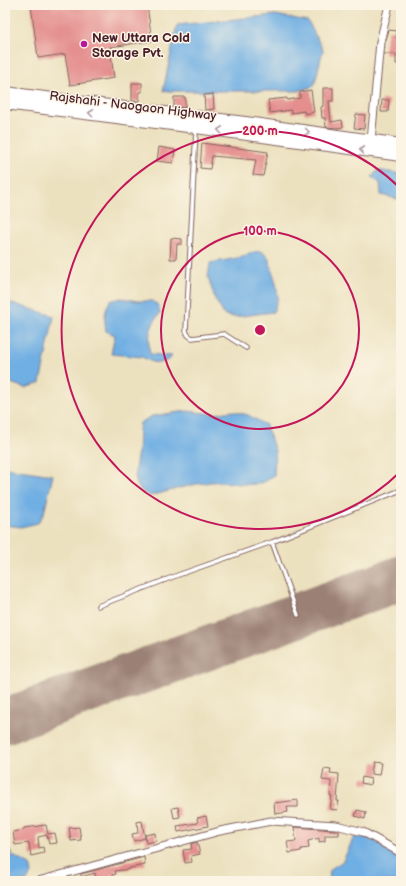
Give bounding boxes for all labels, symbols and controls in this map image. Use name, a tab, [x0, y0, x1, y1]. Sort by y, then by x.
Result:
place label: New Uttara Cold Storage Pvt.	[92, 30, 190, 61]
marker: New Uttara Cold Storage Pvt.	[79, 39, 89, 49]
street label: Rajshahi - Naogaon Highway	[48, 88, 217, 124]
one-way arrow	[88, 109, 94, 118]
text: 200 m	[242, 124, 278, 139]
one-way arrow	[217, 126, 223, 135]
one-way arrow	[304, 127, 311, 136]
one-way arrow	[359, 146, 365, 155]
text: 100 m	[243, 224, 277, 239]
centre of rings	[253, 323, 267, 337]

